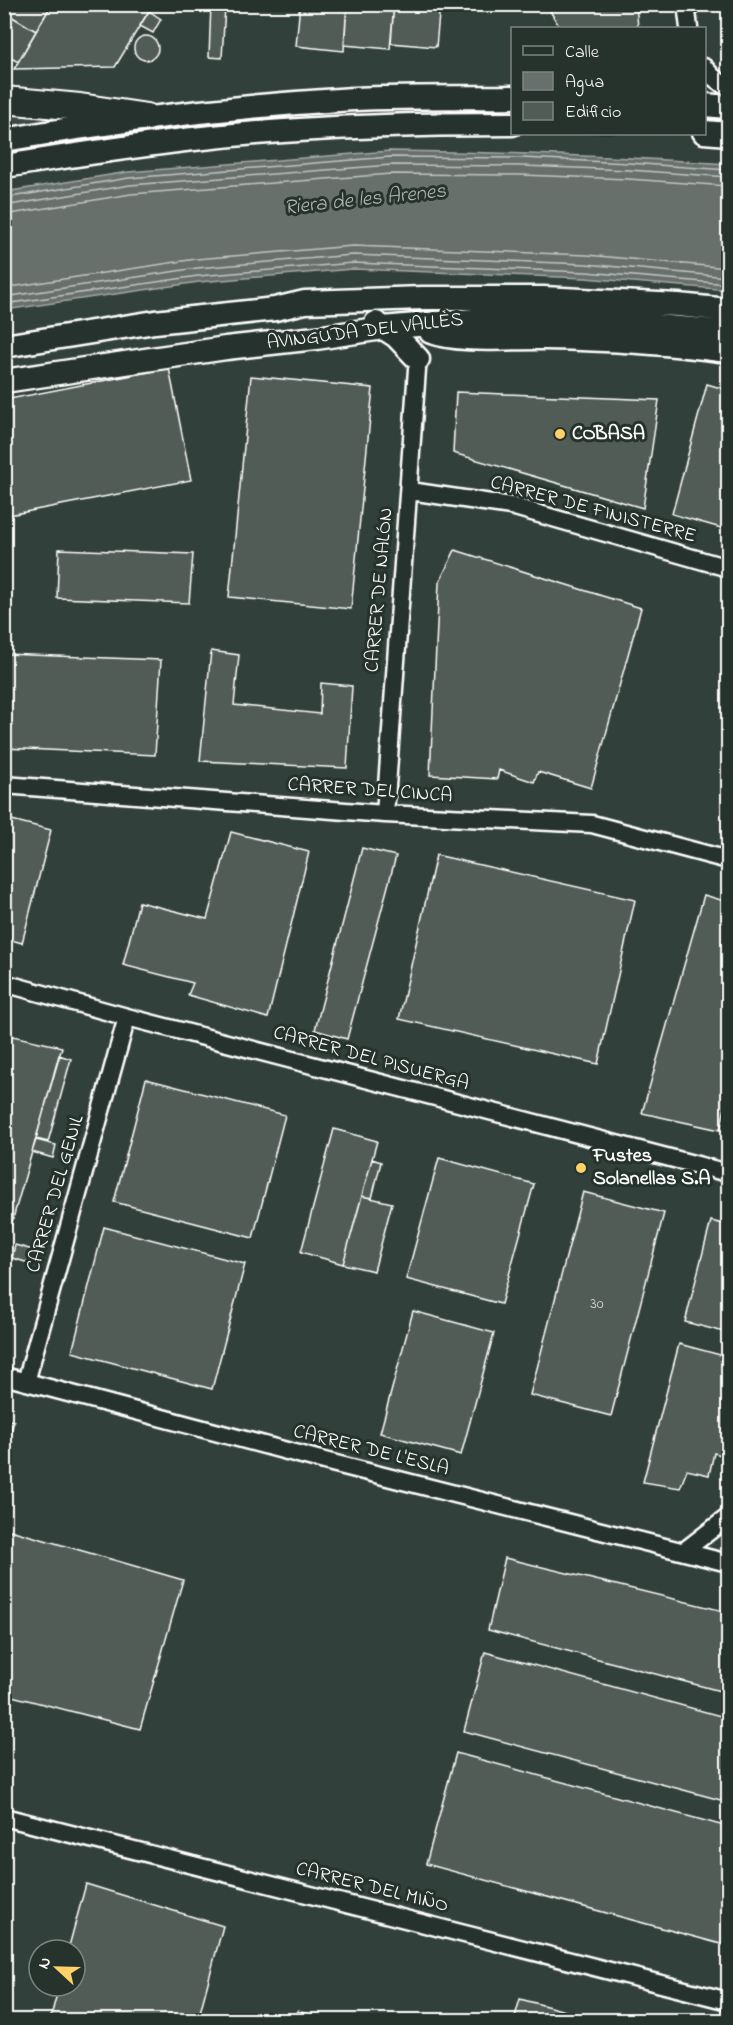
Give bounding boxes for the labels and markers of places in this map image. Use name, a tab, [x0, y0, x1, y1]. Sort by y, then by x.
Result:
place label: COBASA	[572, 420, 645, 449]
marker: COBASA	[553, 427, 567, 441]
place label: Fustes Solanellas S.A	[592, 1142, 711, 1194]
marker: Fustes Solanellas S.A	[574, 1161, 588, 1175]

